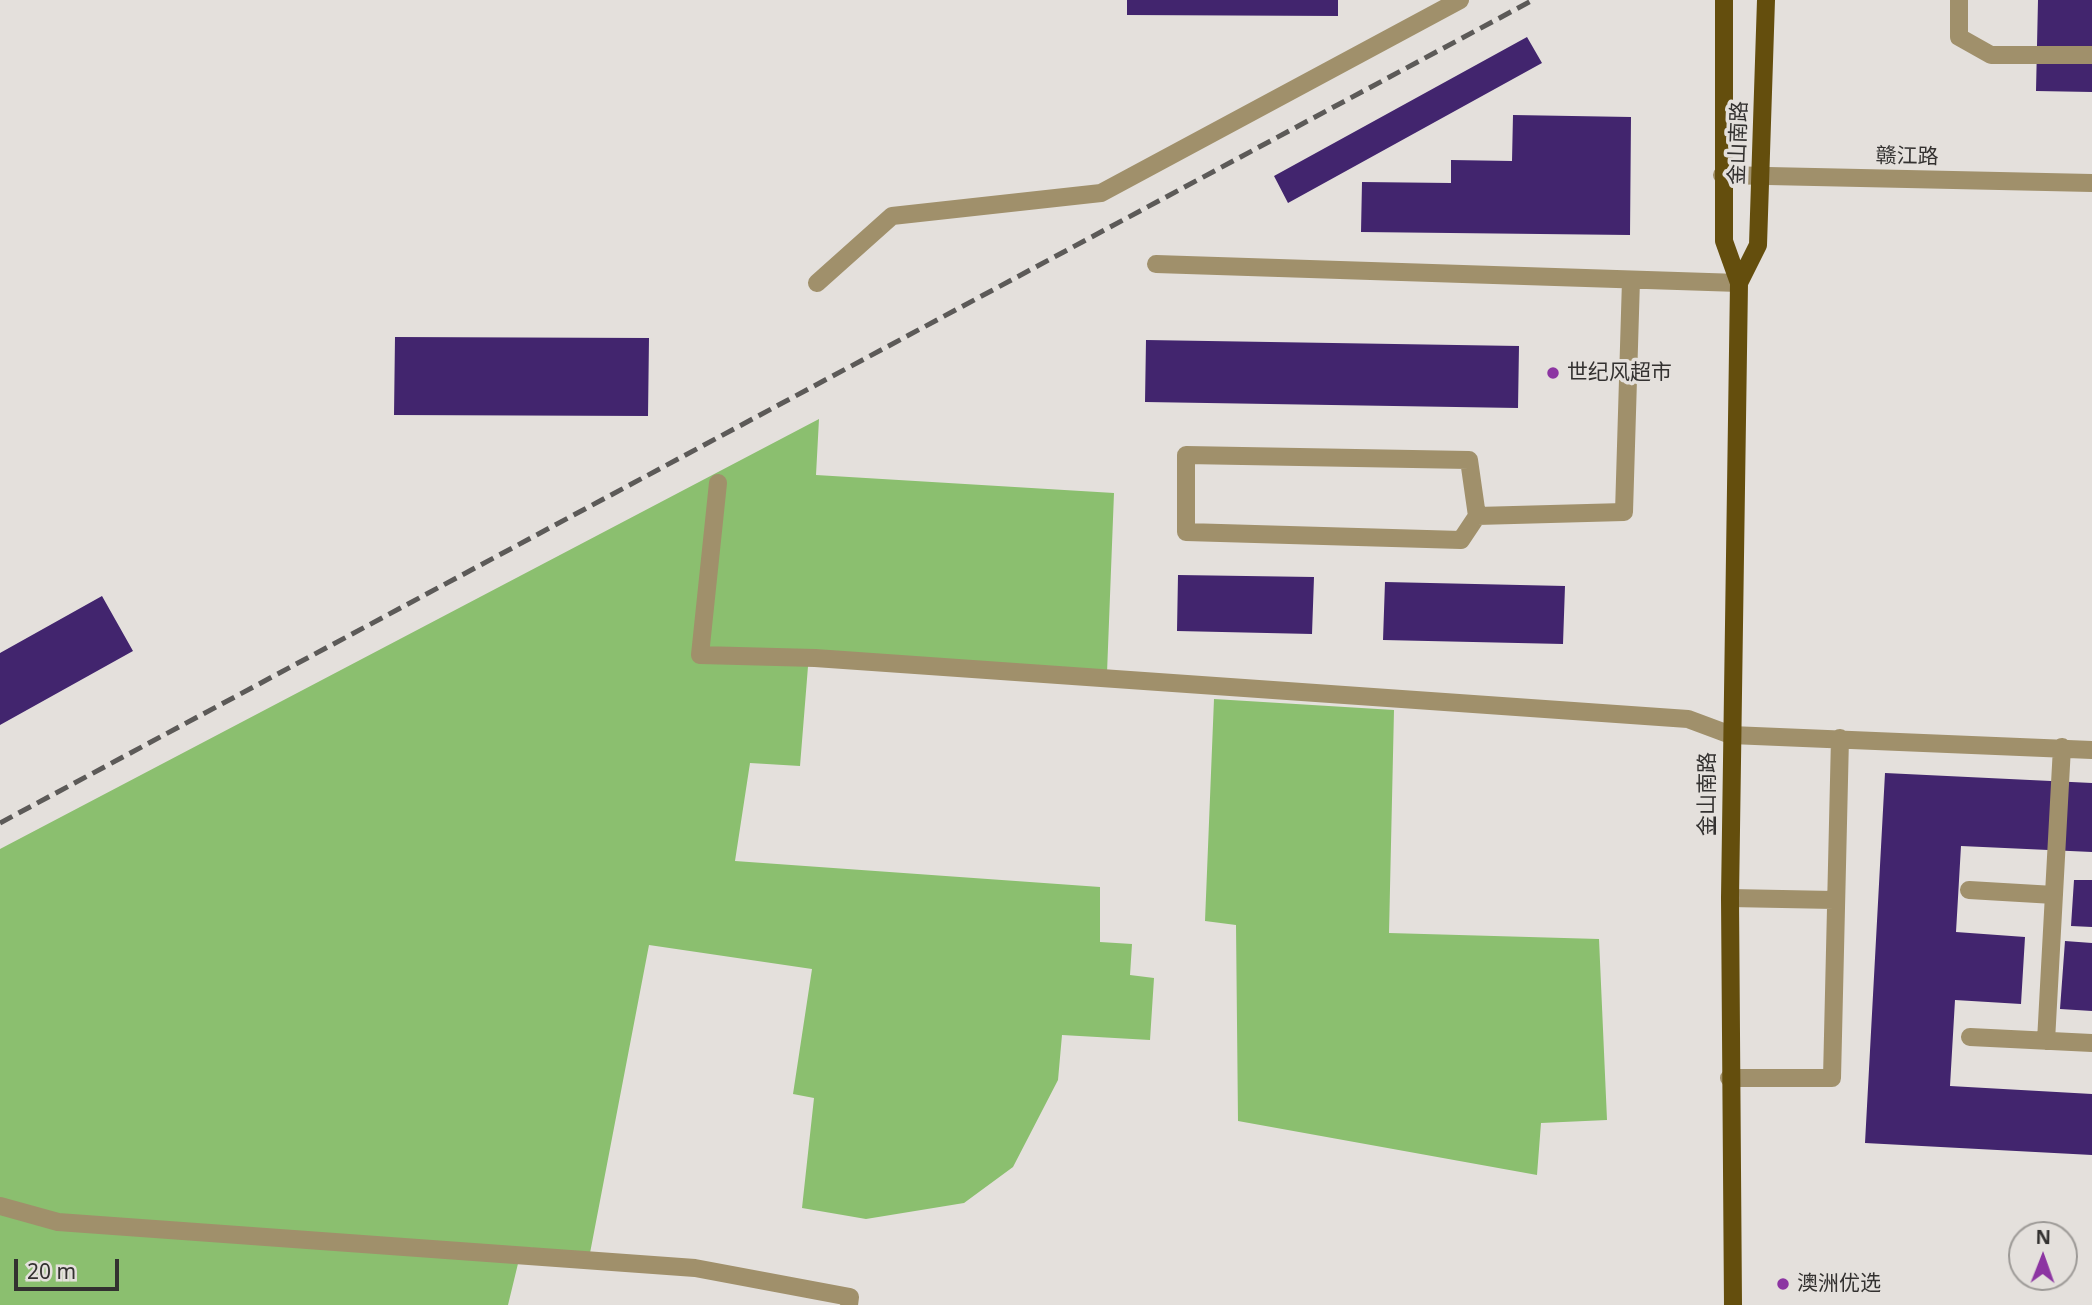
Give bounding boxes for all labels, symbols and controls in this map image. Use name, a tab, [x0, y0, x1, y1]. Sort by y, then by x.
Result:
street label: 金山南路	[1725, 101, 1753, 185]
street label: 赣江路	[1875, 144, 1939, 170]
place label: 世纪风超市	[1567, 360, 1672, 386]
marker: 世纪风超市	[1545, 365, 1561, 381]
street label: 金山南路	[1695, 752, 1721, 836]
north arrow	[2008, 1221, 2078, 1291]
text: N	[2035, 1224, 2051, 1250]
scale bar	[18, 1246, 122, 1290]
text: 20 m	[27, 1257, 76, 1285]
place label: 澳洲优选	[1797, 1271, 1881, 1297]
marker: 澳洲优选	[1775, 1276, 1791, 1292]

